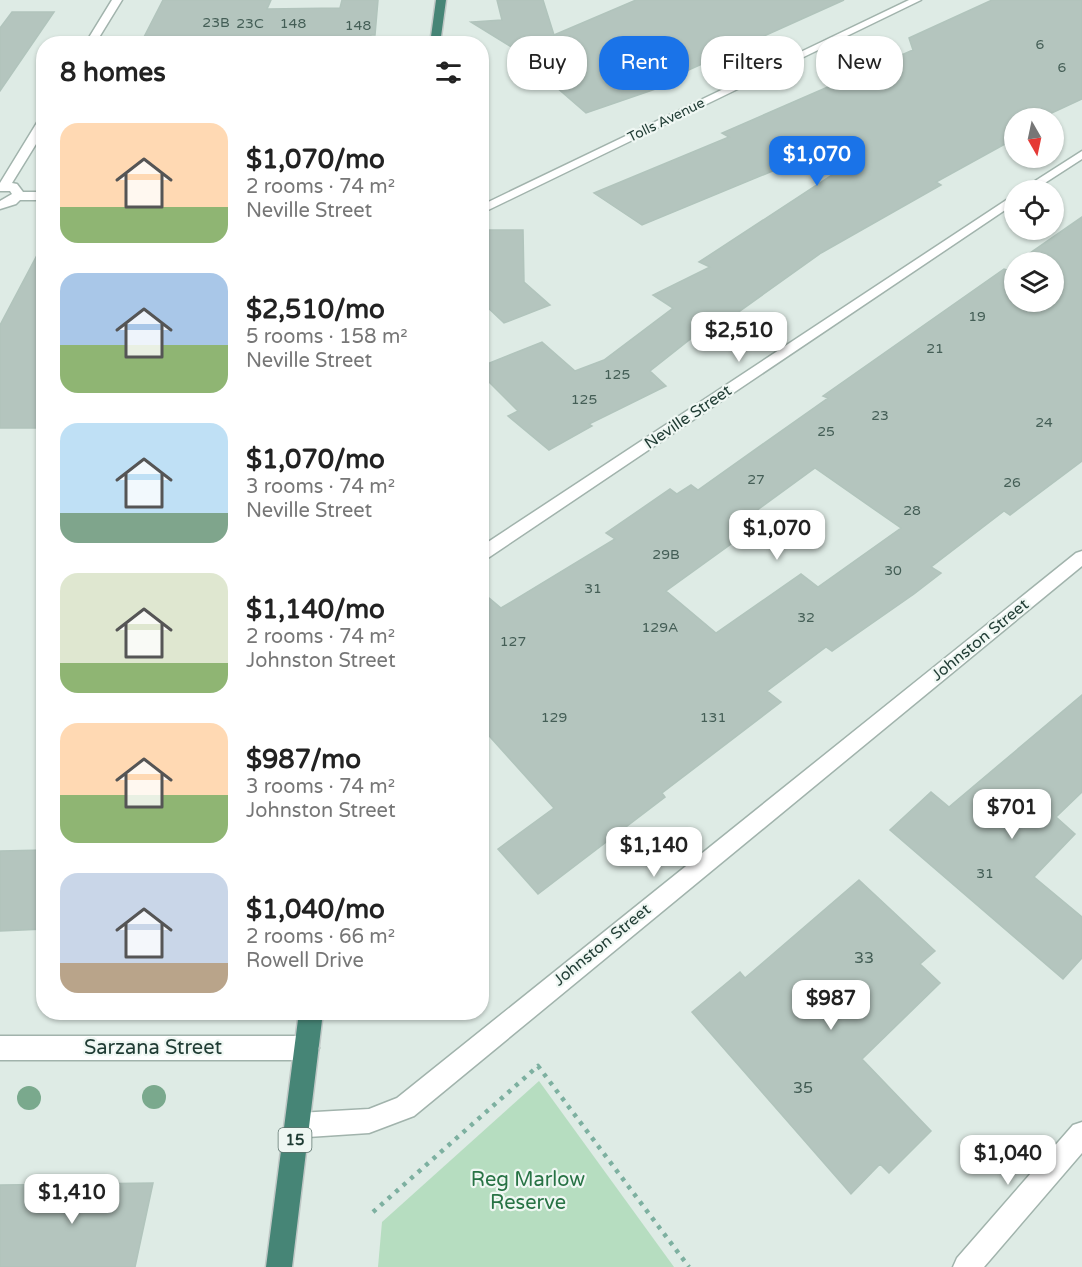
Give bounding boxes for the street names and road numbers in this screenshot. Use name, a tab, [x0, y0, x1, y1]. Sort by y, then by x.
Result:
street label: Tolls Avenue	[625, 94, 707, 146]
street label: Neville Street	[641, 380, 735, 454]
street label: Johnston Street	[927, 595, 1033, 685]
street label: Johnston Street	[549, 900, 655, 990]
street label: Sarzana Street	[84, 1036, 222, 1060]
road number: 15	[278, 1128, 312, 1152]

